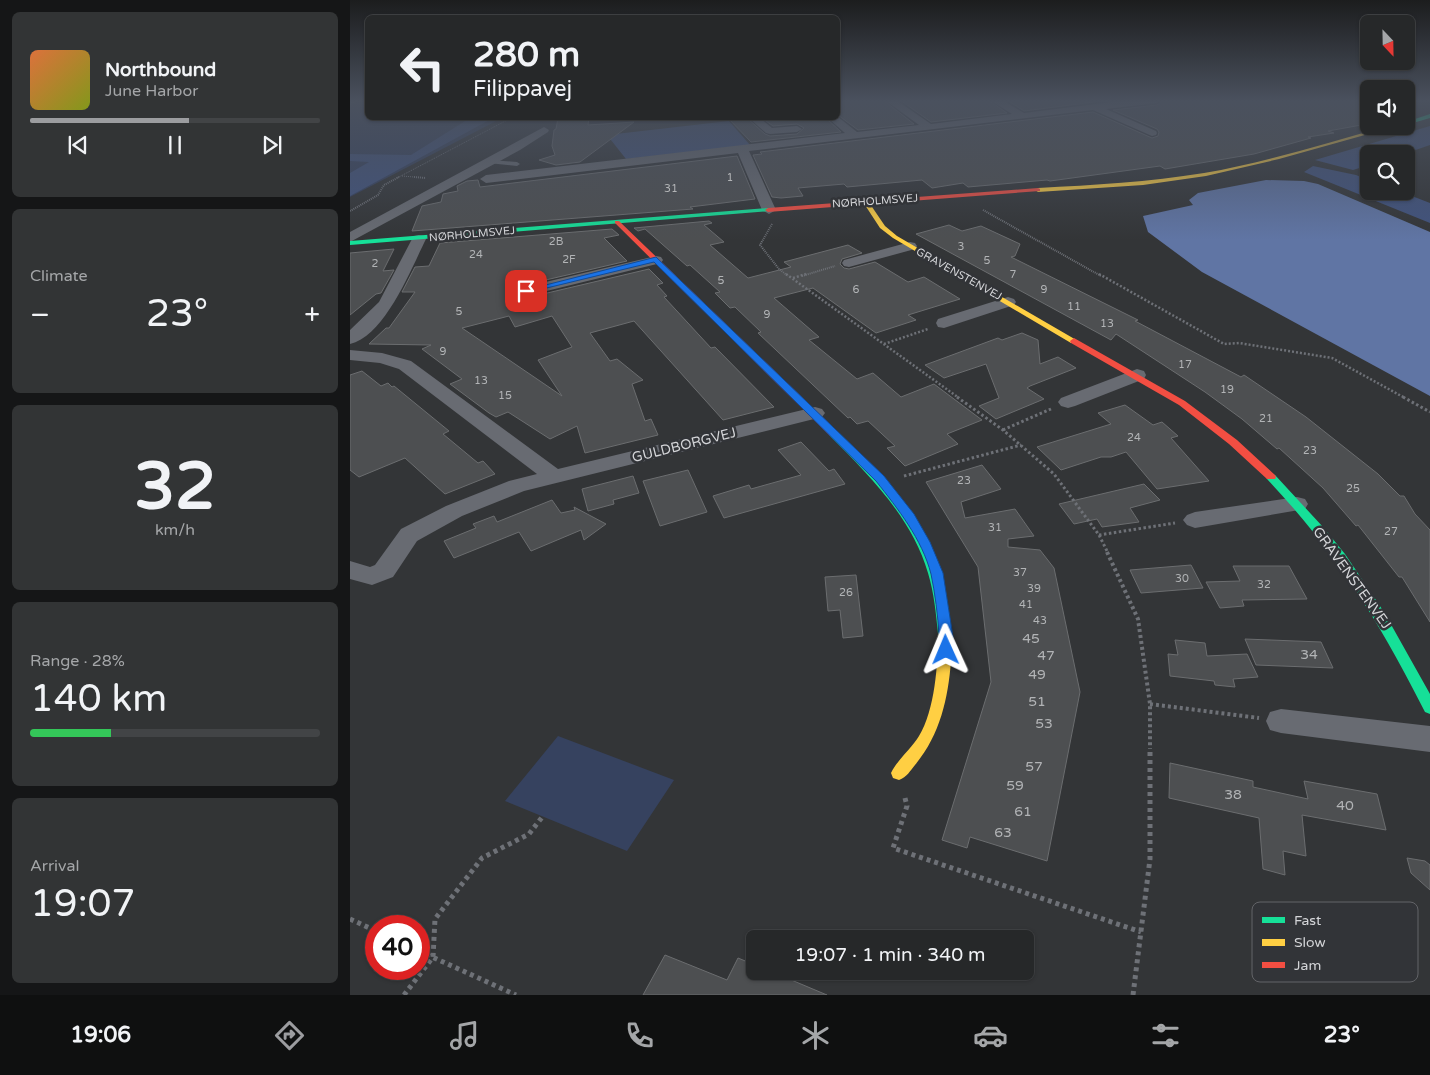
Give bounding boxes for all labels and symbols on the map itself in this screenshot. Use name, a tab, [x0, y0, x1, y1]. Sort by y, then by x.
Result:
north arrow	[1360, 15, 1415, 70]
house number: 1	[727, 171, 733, 184]
house number: 31	[664, 182, 678, 195]
street label: NØRHOLMSVEJ	[832, 192, 918, 210]
street label: NØRHOLMSVEJ	[428, 224, 516, 244]
house number: 2B	[549, 235, 564, 248]
house number: 3	[958, 240, 965, 253]
street label: GRAVENSTENVEJ	[914, 245, 1004, 303]
house number: 24	[469, 248, 483, 261]
house number: 2F	[562, 253, 576, 266]
house number: 5	[984, 254, 991, 267]
house number: 2	[372, 257, 379, 270]
house number: 7	[1010, 268, 1017, 281]
pin	[505, 270, 547, 312]
house number: 5	[718, 274, 725, 287]
house number: 6	[853, 283, 860, 296]
house number: 9	[1041, 283, 1048, 296]
house number: 11	[1067, 300, 1081, 313]
house number: 5	[456, 305, 463, 318]
house number: 9	[764, 308, 771, 321]
house number: 13	[1100, 317, 1114, 330]
house number: 9	[440, 345, 447, 358]
house number: 17	[1178, 358, 1192, 371]
house number: 13	[474, 374, 488, 387]
house number: 19	[1220, 383, 1234, 396]
house number: 15	[498, 389, 512, 402]
house number: 21	[1259, 412, 1273, 425]
street label: GULDBORGVEJ	[630, 424, 738, 466]
house number: 24	[1127, 431, 1141, 444]
house number: 23	[1303, 444, 1317, 457]
house number: 23	[957, 474, 971, 487]
house number: 25	[1346, 482, 1360, 495]
house number: 31	[988, 521, 1002, 534]
street label: GRAVENSTENVEJ	[1309, 524, 1395, 632]
house number: 27	[1384, 525, 1398, 538]
house number: 37	[1013, 566, 1027, 579]
house number: 30	[1175, 572, 1189, 585]
house number: 32	[1257, 578, 1271, 591]
house number: 39	[1027, 582, 1041, 595]
house number: 26	[839, 586, 853, 599]
house number: 41	[1019, 598, 1033, 611]
house number: 43	[1033, 614, 1047, 627]
position arrow	[919, 623, 971, 675]
house number: 45	[1022, 630, 1040, 647]
house number: 34	[1300, 646, 1318, 663]
house number: 47	[1037, 647, 1055, 664]
house number: 49	[1028, 666, 1046, 683]
house number: 51	[1028, 693, 1046, 710]
house number: 53	[1035, 715, 1053, 732]
house number: 57	[1025, 758, 1043, 775]
house number: 59	[1006, 777, 1024, 794]
house number: 38	[1224, 786, 1242, 803]
house number: 40	[1336, 797, 1354, 814]
house number: 61	[1014, 803, 1032, 820]
house number: 63	[994, 824, 1012, 841]
legend	[1252, 902, 1418, 982]
text: Fast	[1294, 912, 1322, 929]
speed limit sign: 40	[365, 915, 430, 980]
text: Slow	[1294, 934, 1326, 951]
text: Jam	[1294, 957, 1321, 974]

